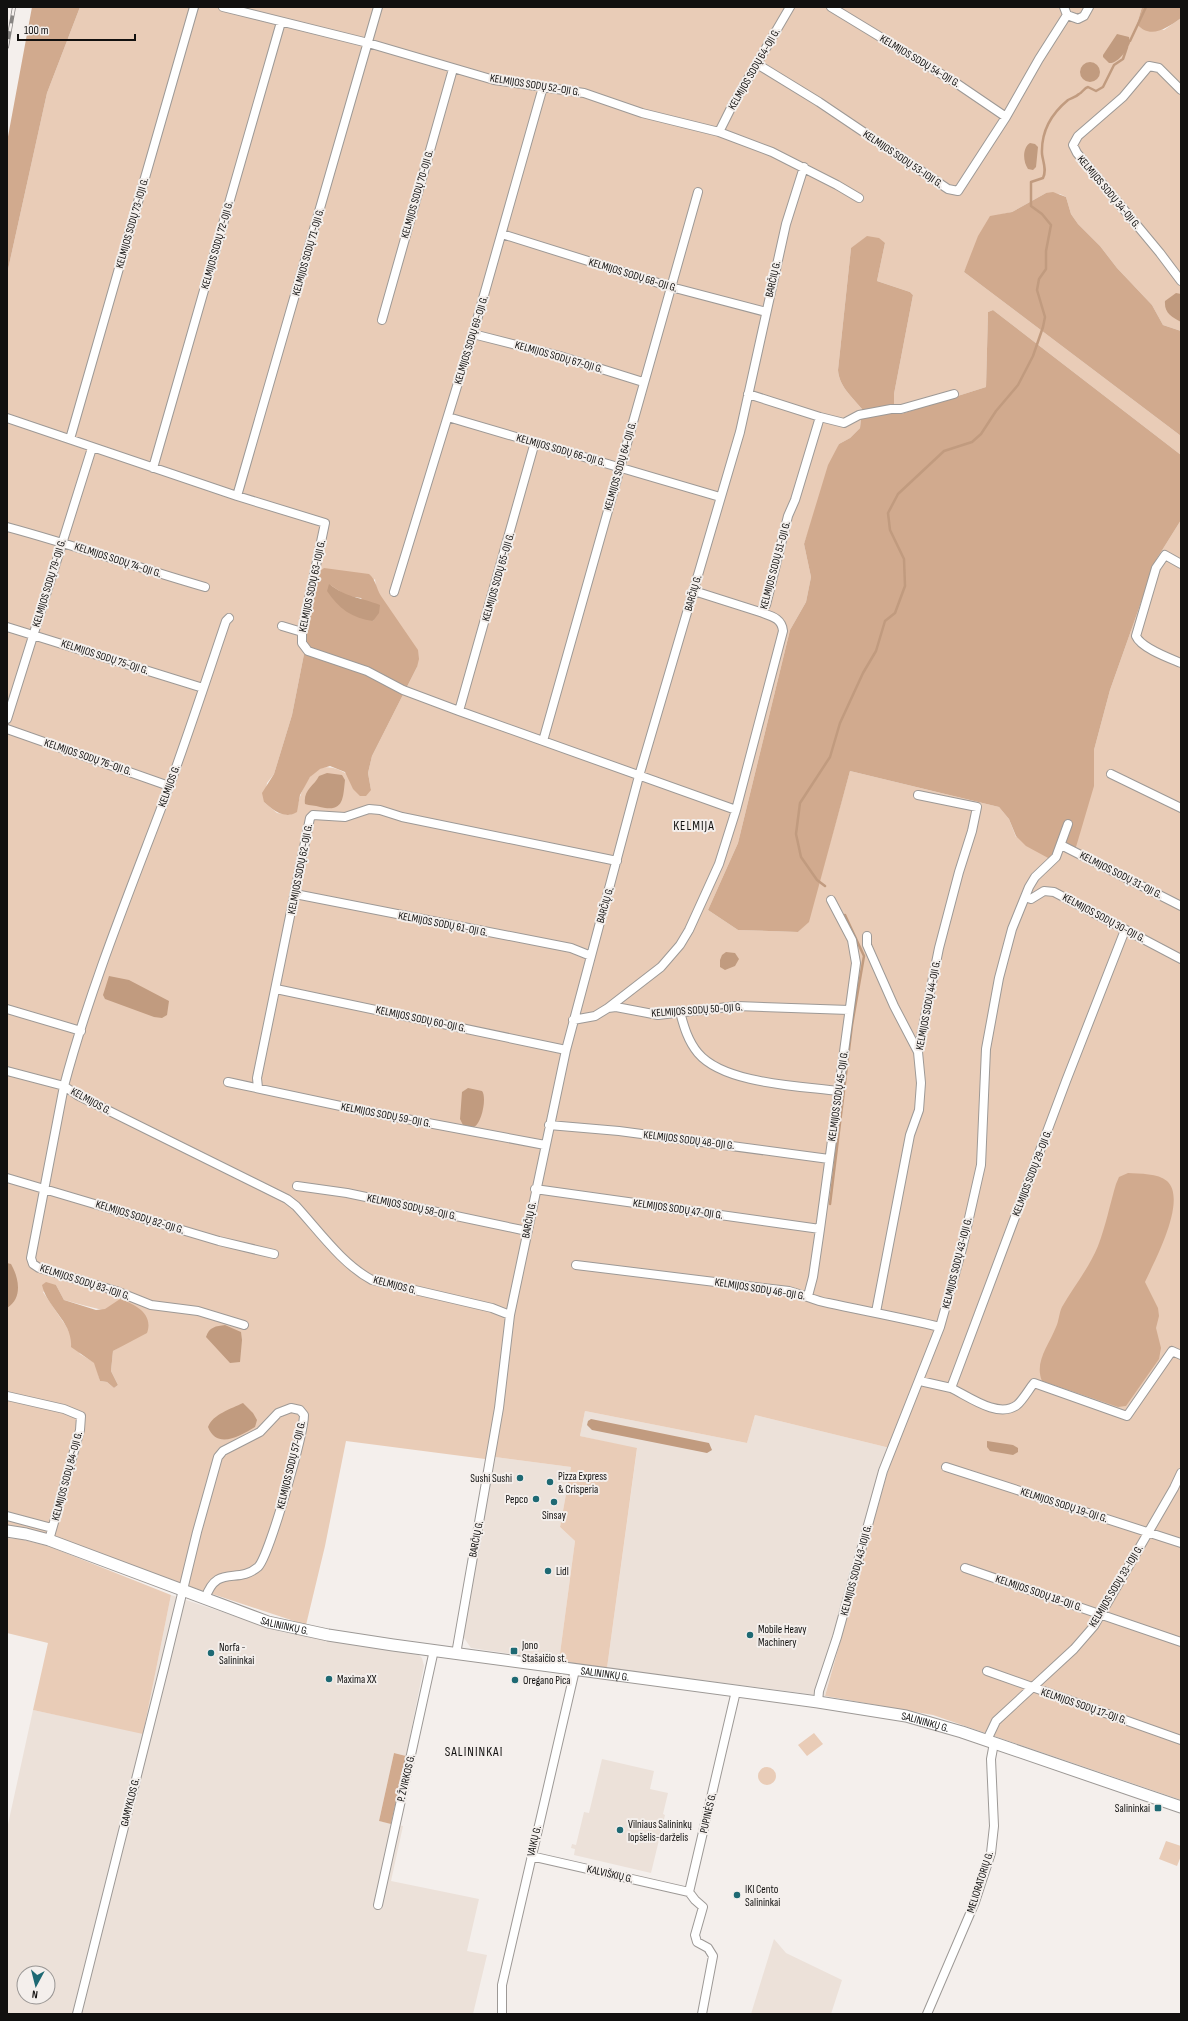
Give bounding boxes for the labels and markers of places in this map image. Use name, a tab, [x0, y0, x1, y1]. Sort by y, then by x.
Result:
place label: Pizza Express & Crisperia	[558, 1470, 607, 1496]
place label: Sushi Sushi	[470, 1472, 512, 1485]
marker: Sushi Sushi	[515, 1473, 525, 1483]
marker: Pizza Express & Crisperia	[545, 1477, 555, 1487]
place label: Pepco	[505, 1493, 528, 1506]
marker: Pepco	[531, 1494, 541, 1504]
marker: Sinsay	[549, 1497, 559, 1507]
place label: Sinsay	[542, 1509, 567, 1522]
place label: Lidl	[556, 1565, 569, 1578]
marker: Lidl	[543, 1566, 553, 1576]
place label: Mobile Heavy Machinery	[758, 1623, 807, 1649]
marker: Mobile Heavy Machinery	[745, 1630, 755, 1640]
place label: Jono Stašaičio st.	[521, 1639, 567, 1665]
place label: Norfa - Salininkai	[219, 1641, 254, 1667]
marker: Jono Stašaičio st.	[509, 1646, 519, 1656]
marker: Norfa - Salininkai	[206, 1648, 216, 1658]
place label: Maxima XX	[337, 1673, 377, 1686]
marker: Maxima XX	[324, 1674, 334, 1684]
place label: Oregano Pica	[523, 1674, 571, 1687]
marker: Oregano Pica	[510, 1675, 520, 1685]
place label: Salininkai	[1115, 1802, 1150, 1815]
marker: Salininkai	[1153, 1803, 1163, 1813]
place label: Vilniaus Salininkų lopšelis-darželis	[628, 1818, 692, 1844]
marker: Vilniaus Salininkų lopšelis-darželis	[615, 1825, 625, 1835]
place label: IKI Cento Salininkai	[745, 1883, 780, 1909]
marker: IKI Cento Salininkai	[732, 1890, 742, 1900]

